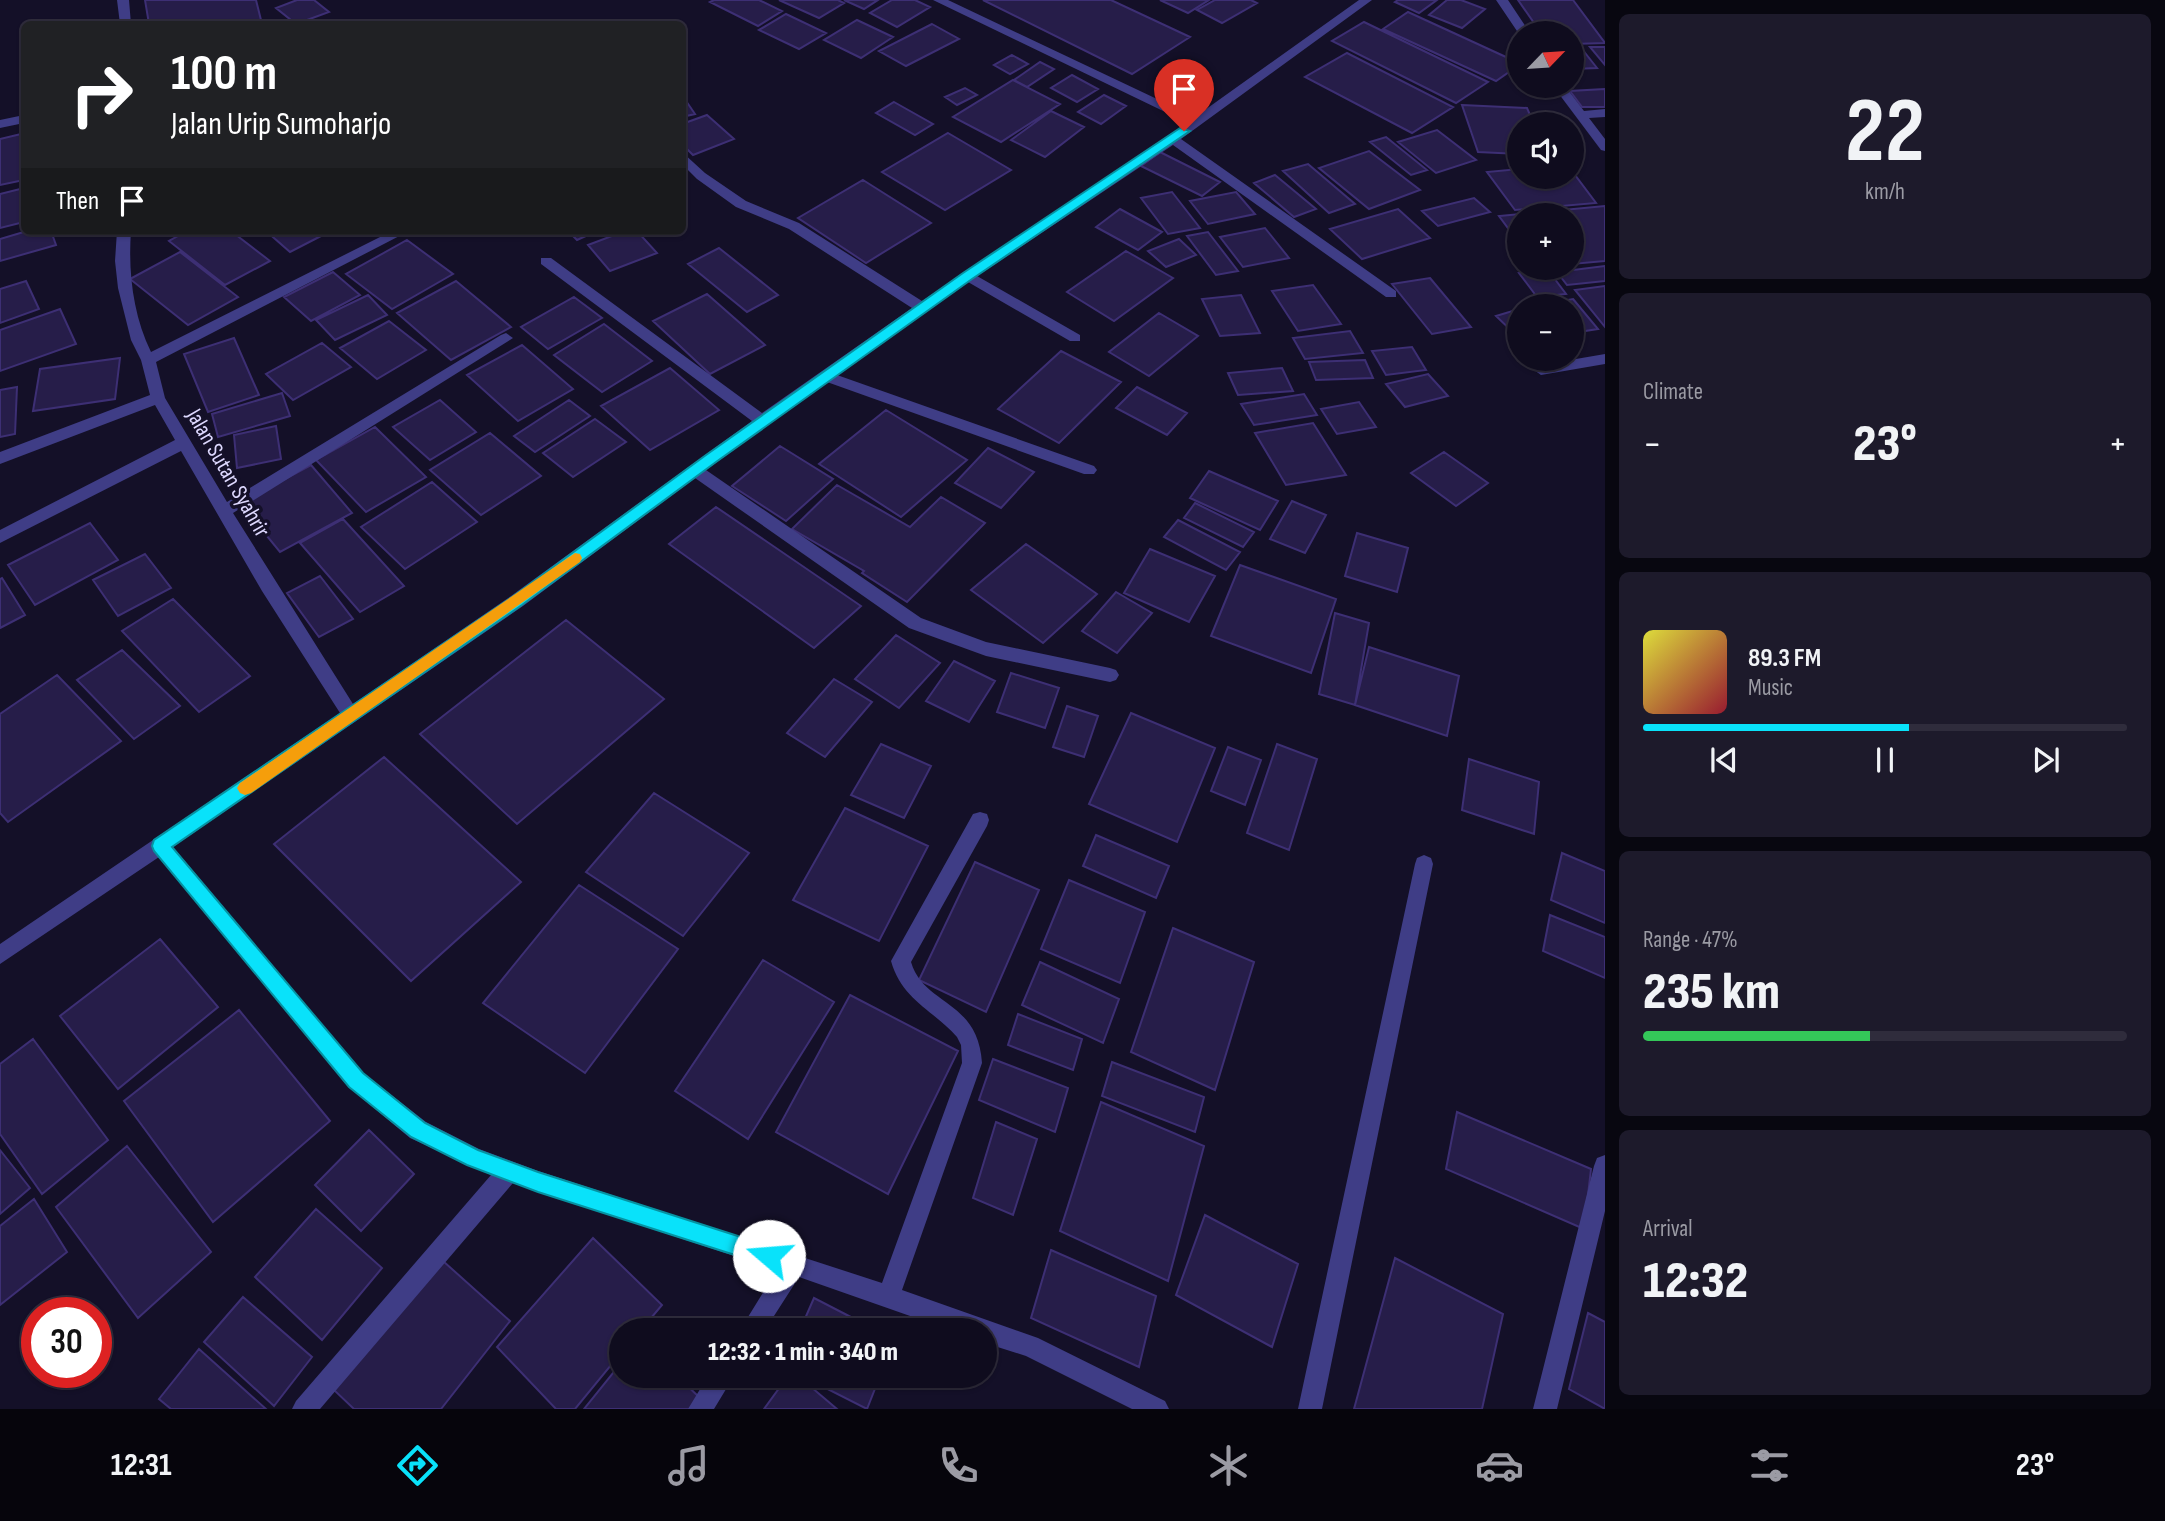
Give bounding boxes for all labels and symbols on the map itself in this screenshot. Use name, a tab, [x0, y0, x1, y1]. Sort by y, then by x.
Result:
north arrow	[1507, 21, 1584, 98]
pin	[1154, 59, 1214, 131]
street label: Jalan Sutan Syahrir	[180, 403, 276, 542]
position arrow	[732, 1219, 806, 1293]
speed limit sign: 30	[21, 1297, 112, 1388]

